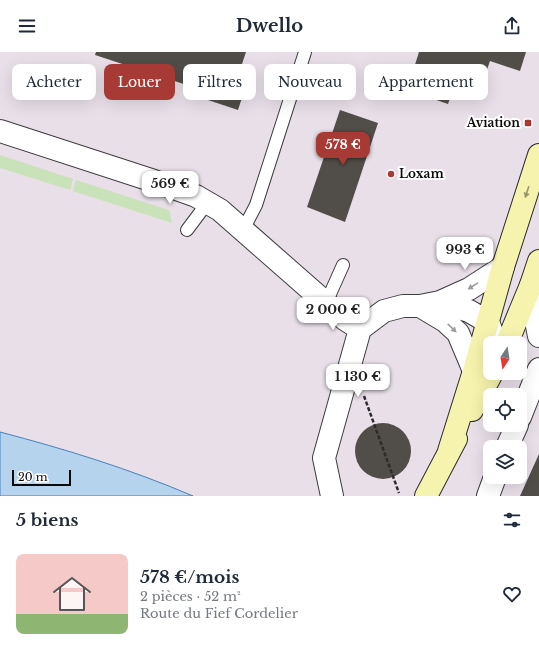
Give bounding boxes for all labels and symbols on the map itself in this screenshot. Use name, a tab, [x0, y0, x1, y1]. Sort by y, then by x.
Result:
place label: Aviation	[466, 115, 520, 130]
marker: Aviation	[523, 118, 533, 128]
pin: 578 €	[315, 132, 371, 166]
place label: Loxam	[399, 166, 444, 181]
marker: Loxam	[386, 169, 396, 179]
pin: 569 €	[142, 171, 198, 205]
one-way arrow	[524, 187, 530, 199]
pin: 993 €	[437, 237, 493, 271]
one-way arrow	[467, 283, 479, 290]
pin: 2 000 €	[296, 297, 370, 331]
one-way arrow	[447, 323, 457, 333]
north arrow	[483, 336, 527, 380]
pin: 1 130 €	[321, 364, 395, 398]
scale bar	[12, 468, 71, 487]

